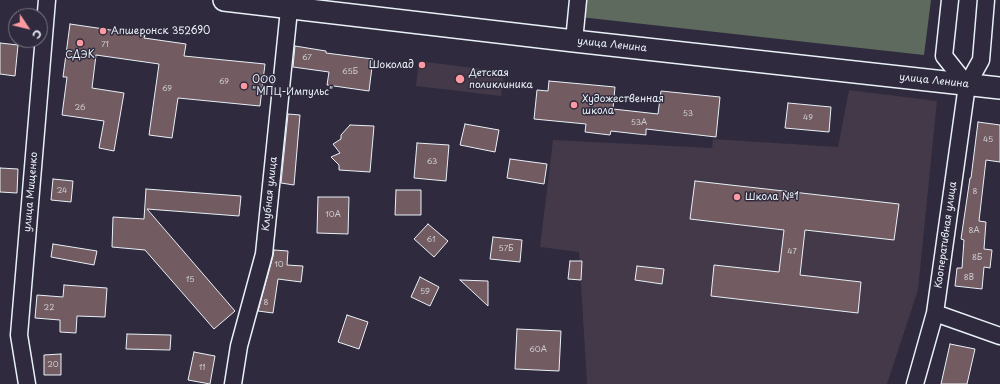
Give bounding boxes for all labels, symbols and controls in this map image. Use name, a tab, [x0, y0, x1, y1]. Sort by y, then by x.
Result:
north arrow	[8, 8, 48, 48]
place label: Апшеронск 352690	[111, 25, 210, 37]
text: С	[28, 26, 47, 43]
marker: Апшеронск 352690	[98, 26, 108, 36]
street label: улица Ленина	[577, 35, 647, 55]
marker: СДЭК	[75, 38, 85, 48]
house number: 71	[101, 40, 109, 50]
place label: СДЭК	[65, 49, 95, 61]
house number: 67	[302, 53, 312, 63]
place label: Шоколад	[369, 59, 414, 71]
marker: Шоколад	[417, 60, 427, 70]
house number: 65Б	[342, 67, 358, 77]
place label: Детская поликлиника	[469, 67, 533, 90]
street label: улица Ленина	[899, 71, 969, 91]
marker: Детская поликлиника	[454, 73, 466, 85]
place label: ООО "МПЦ-Импульс"	[252, 74, 333, 98]
house number: 69	[219, 77, 229, 87]
marker: ООО "МПЦ-Импульс"	[239, 81, 249, 91]
house number: 69	[162, 84, 172, 94]
place label: Художественная школа	[582, 93, 664, 116]
marker: Художественная школа	[569, 100, 579, 110]
house number: 26	[75, 103, 85, 113]
house number: 53	[683, 109, 693, 119]
house number: 49	[803, 113, 813, 123]
house number: 53А	[631, 118, 647, 128]
house number: 45	[983, 135, 993, 145]
street label: улица Мищенко	[22, 152, 40, 232]
street label: Клубная улица	[260, 156, 280, 232]
house number: 63	[427, 157, 437, 167]
street label: Кооперативная улица	[933, 181, 959, 289]
house number: 24	[57, 186, 67, 196]
house number: 8	[973, 187, 977, 197]
place label: Школа №1	[745, 191, 799, 203]
marker: Школа №1	[732, 192, 742, 202]
house number: 10А	[325, 210, 341, 220]
house number: 8А	[968, 226, 980, 236]
house number: 61	[427, 235, 435, 245]
house number: 57Б	[499, 244, 513, 254]
house number: 47	[787, 247, 797, 257]
house number: 8Б	[972, 253, 982, 263]
house number: 10	[274, 260, 284, 270]
house number: 8В	[964, 273, 974, 283]
house number: 15	[186, 275, 194, 285]
house number: 59	[420, 287, 430, 297]
house number: 8	[264, 298, 268, 308]
house number: 22	[44, 303, 54, 313]
house number: 60А	[529, 345, 547, 355]
house number: 20	[47, 360, 59, 370]
house number: 11	[199, 363, 205, 373]

